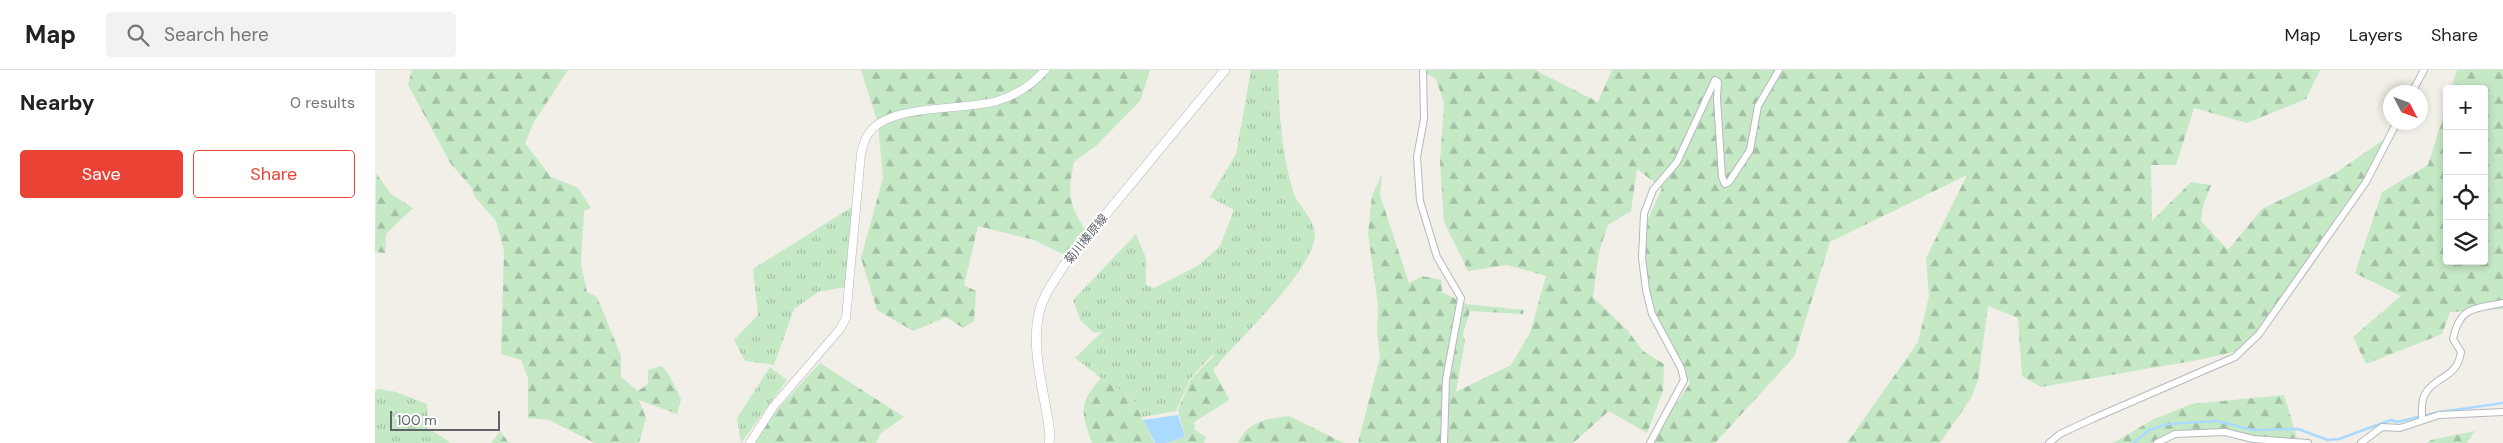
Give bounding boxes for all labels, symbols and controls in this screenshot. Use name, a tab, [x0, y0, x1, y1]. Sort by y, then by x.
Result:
search box	[106, 12, 456, 57]
text: Map	[25, 19, 76, 50]
icon: search	[124, 21, 152, 49]
text: Search here	[164, 22, 269, 47]
text: Map	[2285, 23, 2321, 47]
text: Layers	[2349, 23, 2403, 47]
text: Share	[2431, 23, 2478, 47]
north arrow	[2383, 85, 2428, 130]
map controls	[2443, 85, 2488, 265]
button: +	[2443, 85, 2488, 130]
text: Nearby	[20, 89, 94, 117]
text: 0 results	[290, 92, 355, 113]
button: −	[2443, 130, 2488, 175]
button: Save	[20, 150, 183, 198]
button: Share	[193, 150, 355, 198]
button: locate	[2443, 175, 2488, 220]
street label: 菊川榛原線	[1061, 211, 1111, 267]
button: layers	[2443, 220, 2488, 265]
scale bar	[390, 408, 500, 431]
text: 100 m	[397, 411, 437, 429]

